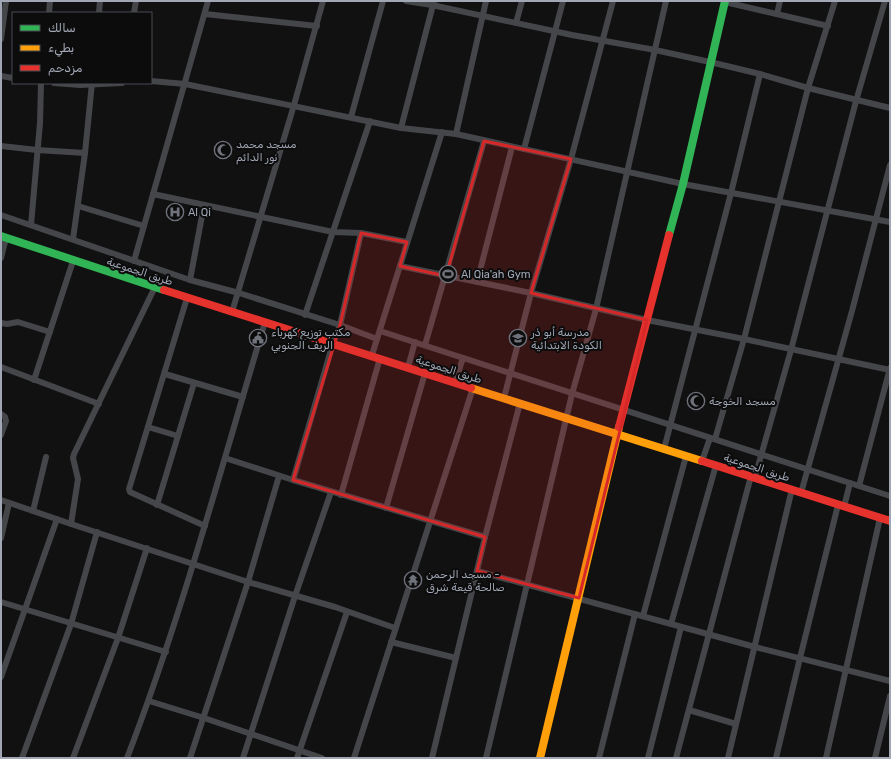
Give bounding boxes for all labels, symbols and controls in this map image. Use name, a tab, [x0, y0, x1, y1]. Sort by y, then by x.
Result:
legend	[12, 12, 152, 84]
text: سالك	[48, 21, 76, 35]
text: بطيء	[48, 41, 74, 57]
text: مزدحم	[48, 61, 83, 76]
place label: مسجد محمد نور الدائم	[236, 138, 296, 165]
mosque icon: مسجد محمد نور الدائم	[213, 140, 233, 160]
hospital icon: Al Qi	[165, 202, 185, 222]
place label: Al Qi	[188, 206, 211, 219]
street label: طريق الجموعية	[105, 255, 175, 289]
sports icon: Al Qia'ah Gym	[438, 264, 458, 284]
place label: Al Qia'ah Gym	[461, 268, 531, 281]
place label: مكتب توزيع كهرباء الريف الجنوبي	[271, 326, 350, 354]
place label: مدرسة أبو ذر الكودة الابتدائية	[530, 326, 602, 353]
public building icon: مكتب توزيع كهرباء الريف الجنوبي	[248, 328, 268, 348]
school or university icon: مدرسة أبو ذر الكودة الابتدائية	[508, 328, 528, 348]
street label: طريق الجموعية	[414, 353, 484, 387]
mosque icon: مسجد الخوجة	[686, 391, 706, 411]
place label: مسجد الخوجة	[709, 395, 776, 409]
street label: طريق الجموعية	[722, 451, 792, 485]
place label: مسجد الرحمن - صالحة قيعة شرق	[426, 568, 505, 594]
temple icon: مسجد الرحمن - صالحة قيعة شرق	[403, 570, 423, 590]

